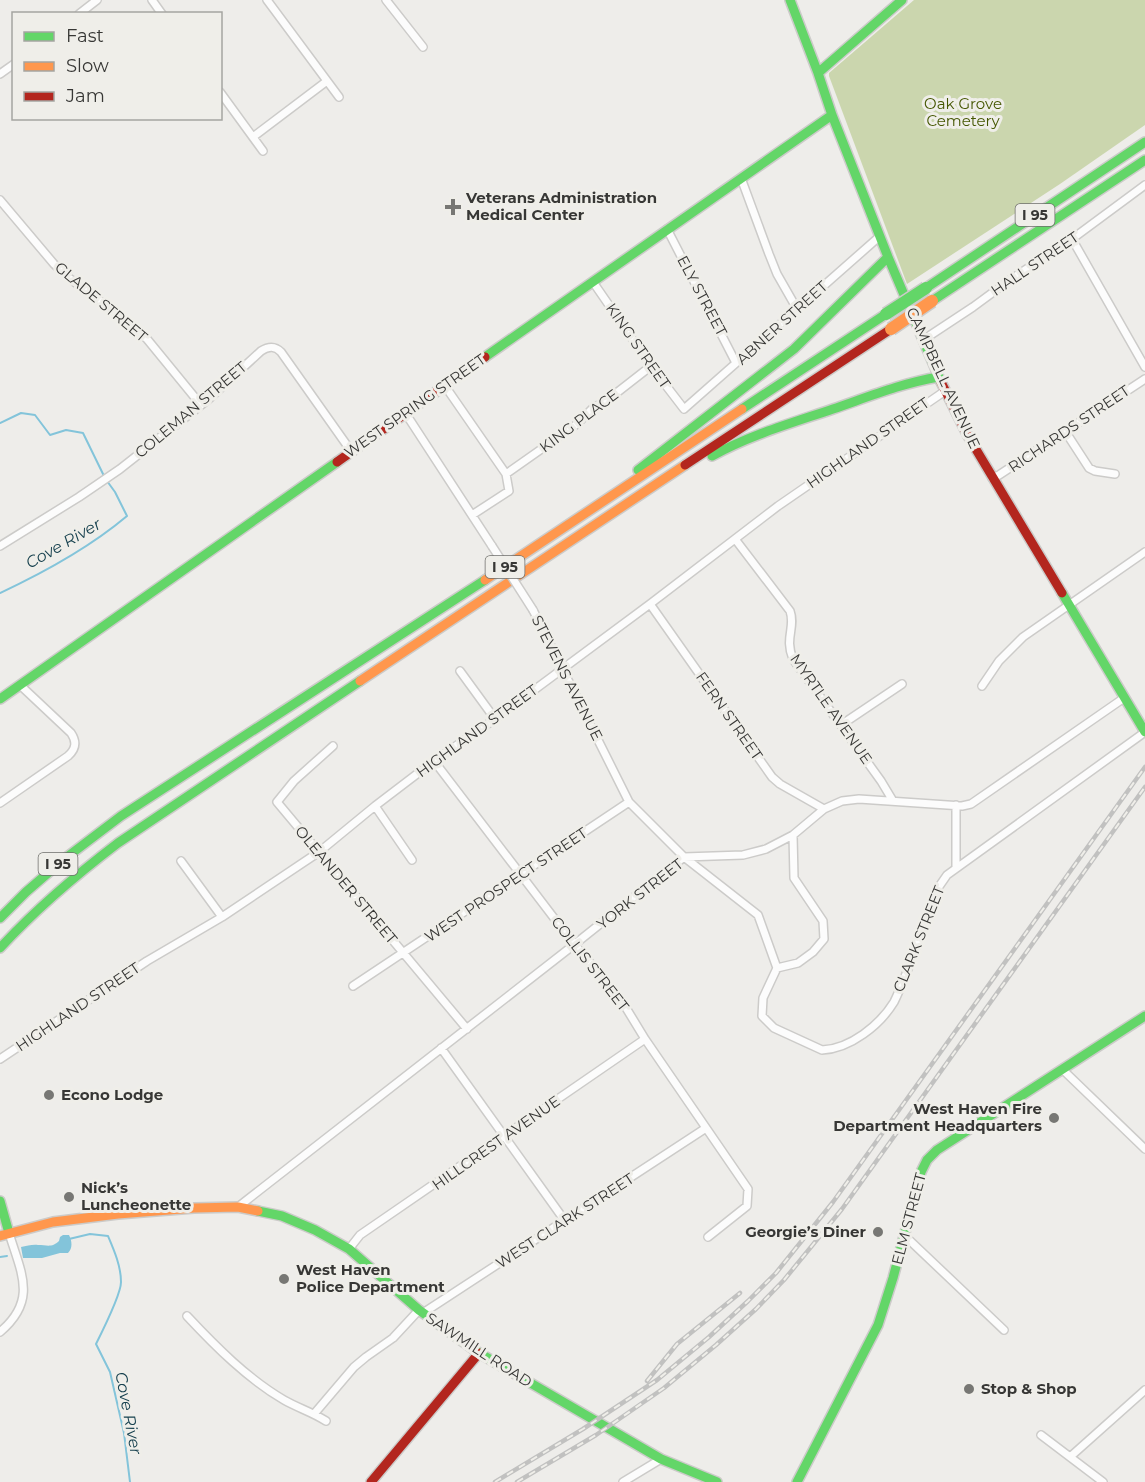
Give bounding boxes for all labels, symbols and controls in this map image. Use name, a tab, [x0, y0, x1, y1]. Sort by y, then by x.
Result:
legend	[12, 12, 222, 120]
text: Fast	[66, 25, 104, 47]
text: Slow	[66, 55, 109, 77]
text: Jam	[65, 85, 105, 107]
park label: Oak Grove Cemetery	[924, 94, 1002, 130]
place label: Veterans Administration Medical Center	[465, 188, 657, 224]
marker: Veterans Administration Medical Center	[444, 198, 462, 216]
road number: I 95	[1016, 204, 1054, 226]
street label: HALL STREET	[987, 227, 1083, 300]
street label: ELY STREET	[673, 252, 732, 340]
street label: GLADE STREET	[51, 257, 152, 346]
street label: ABNER STREET	[732, 276, 832, 369]
street label: KING STREET	[602, 299, 675, 392]
street label: CAMPBELL AVENUE	[902, 304, 985, 451]
street label: WEST SPRING STREET	[340, 349, 489, 462]
street label: COLEMAN STREET	[131, 357, 251, 462]
street label: RICHARDS STREET	[1004, 381, 1133, 476]
street label: KING PLACE	[536, 385, 622, 456]
street label: HIGHLAND STREET	[803, 393, 933, 492]
water label: Cove River	[22, 514, 105, 573]
road number: I 95	[486, 556, 524, 578]
street label: STEVENS AVENUE	[528, 612, 607, 743]
street label: MYRTLE AVENUE	[786, 650, 877, 767]
street label: FERN STREET	[692, 668, 767, 764]
street label: HIGHLAND STREET	[412, 680, 542, 781]
street label: OLEANDER STREET	[291, 822, 402, 948]
street label: WEST PROSPECT STREET	[421, 823, 591, 946]
road number: I 95	[38, 853, 78, 875]
street label: YORK STREET	[593, 854, 687, 933]
street label: CLARK STREET	[889, 883, 949, 995]
street label: COLLIS STREET	[547, 912, 634, 1015]
street label: HIGHLAND STREET	[12, 958, 144, 1055]
place label: Econo Lodge	[61, 1085, 163, 1104]
marker: Econo Lodge	[42, 1088, 56, 1102]
street label: HILLCREST AVENUE	[428, 1091, 563, 1194]
place label: West Haven Fire Department Headquarters	[833, 1099, 1042, 1135]
marker: West Haven Fire Department Headquarters	[1047, 1111, 1061, 1125]
street label: WEST CLARK STREET	[492, 1169, 638, 1272]
street label: ELM STREET	[887, 1170, 930, 1267]
place label: Nick’s Luncheonette	[81, 1178, 191, 1214]
marker: Nick’s Luncheonette	[62, 1190, 76, 1204]
place label: Georgie’s Diner	[745, 1222, 867, 1241]
marker: Georgie’s Diner	[871, 1225, 885, 1239]
place label: West Haven Police Department	[296, 1260, 445, 1296]
marker: West Haven Police Department	[277, 1272, 291, 1286]
street label: SAWMILL ROAD	[423, 1308, 536, 1391]
water label: Cove River	[111, 1370, 146, 1457]
place label: Stop & Shop	[981, 1379, 1077, 1398]
marker: Stop & Shop	[962, 1382, 976, 1396]

